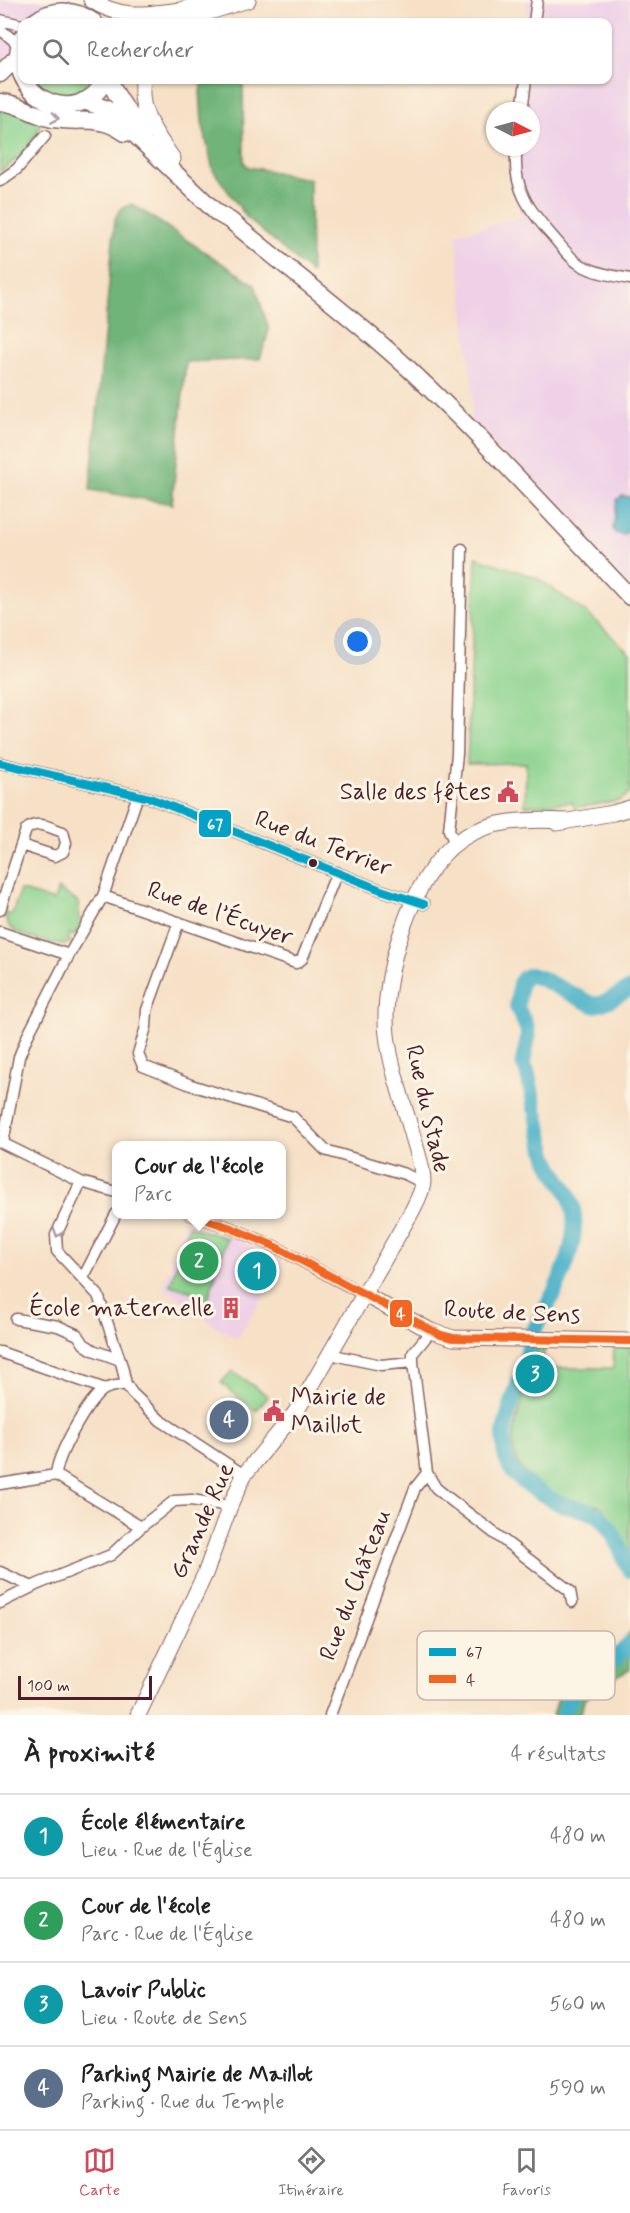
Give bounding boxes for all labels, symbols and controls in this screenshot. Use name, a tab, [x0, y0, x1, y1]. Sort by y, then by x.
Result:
search box	[18, 18, 612, 84]
icon: search	[39, 35, 72, 68]
text: Rechercher	[87, 37, 194, 65]
north arrow	[486, 102, 540, 156]
one-way arrow	[51, 112, 60, 124]
your location	[343, 627, 372, 656]
place label: Salle des fêtes	[340, 777, 491, 808]
public building icon: Salle des fêtes	[496, 780, 520, 804]
street label: Rue du Terrier	[250, 804, 396, 884]
line badge: 67	[198, 809, 232, 838]
text: 67	[207, 815, 223, 836]
unlabelled marker	[307, 857, 319, 869]
street label: Rue de l’Écuyer	[143, 873, 298, 954]
street label: Rue du Stade	[397, 1042, 457, 1176]
popup	[112, 1141, 286, 1219]
text: Cour de l'école	[134, 1153, 264, 1181]
text: Parc	[134, 1181, 172, 1208]
one-way arrow	[53, 1227, 65, 1238]
pin: 2	[180, 1238, 218, 1284]
pin: 1	[238, 1248, 276, 1294]
place label: École maternelle	[29, 1291, 214, 1324]
street label: Route de Sens	[443, 1294, 581, 1332]
building icon: École maternelle	[219, 1296, 243, 1320]
line badge: 4	[389, 1299, 413, 1328]
text: 4	[396, 1304, 406, 1325]
pin: 3	[516, 1352, 554, 1396]
place label: Mairie de Maillot	[291, 1382, 386, 1441]
pin: 4	[210, 1398, 248, 1442]
public building icon: Mairie de Maillot	[262, 1399, 286, 1423]
street label: Grande Rue	[164, 1458, 242, 1584]
street label: Rue du Château	[313, 1505, 399, 1665]
legend	[417, 1631, 615, 1700]
text: 67	[466, 1643, 482, 1664]
text: 4	[466, 1670, 475, 1691]
scale bar	[18, 1673, 152, 1700]
text: 100 m	[27, 1676, 70, 1697]
text: À proximité	[24, 1737, 155, 1771]
text: 4 résultats	[511, 1741, 606, 1768]
text: École élémentaire	[81, 1809, 245, 1837]
text: 1	[39, 1823, 48, 1850]
text: 480 m	[550, 1823, 606, 1850]
text: Lieu · Rue de l'Église	[81, 1837, 253, 1864]
text: Cour de l'école	[81, 1893, 211, 1921]
text: 2	[39, 1907, 48, 1934]
text: 480 m	[550, 1907, 606, 1934]
text: Parc · Rue de l'Église	[81, 1921, 254, 1948]
text: Lavoir Public	[81, 1977, 206, 2005]
text: 3	[39, 1991, 48, 2018]
text: 560 m	[550, 1991, 606, 2018]
text: Lieu · Route de Sens	[81, 2005, 247, 2032]
text: Parking Mairie de Maillot	[81, 2061, 313, 2089]
text: 4	[38, 2075, 49, 2102]
text: 590 m	[549, 2075, 606, 2102]
text: Parking · Rue du Temple	[81, 2089, 285, 2116]
tab: Carte	[79, 2144, 120, 2201]
tab: Itinéraire	[278, 2144, 344, 2201]
tab: Favoris	[502, 2144, 551, 2201]

